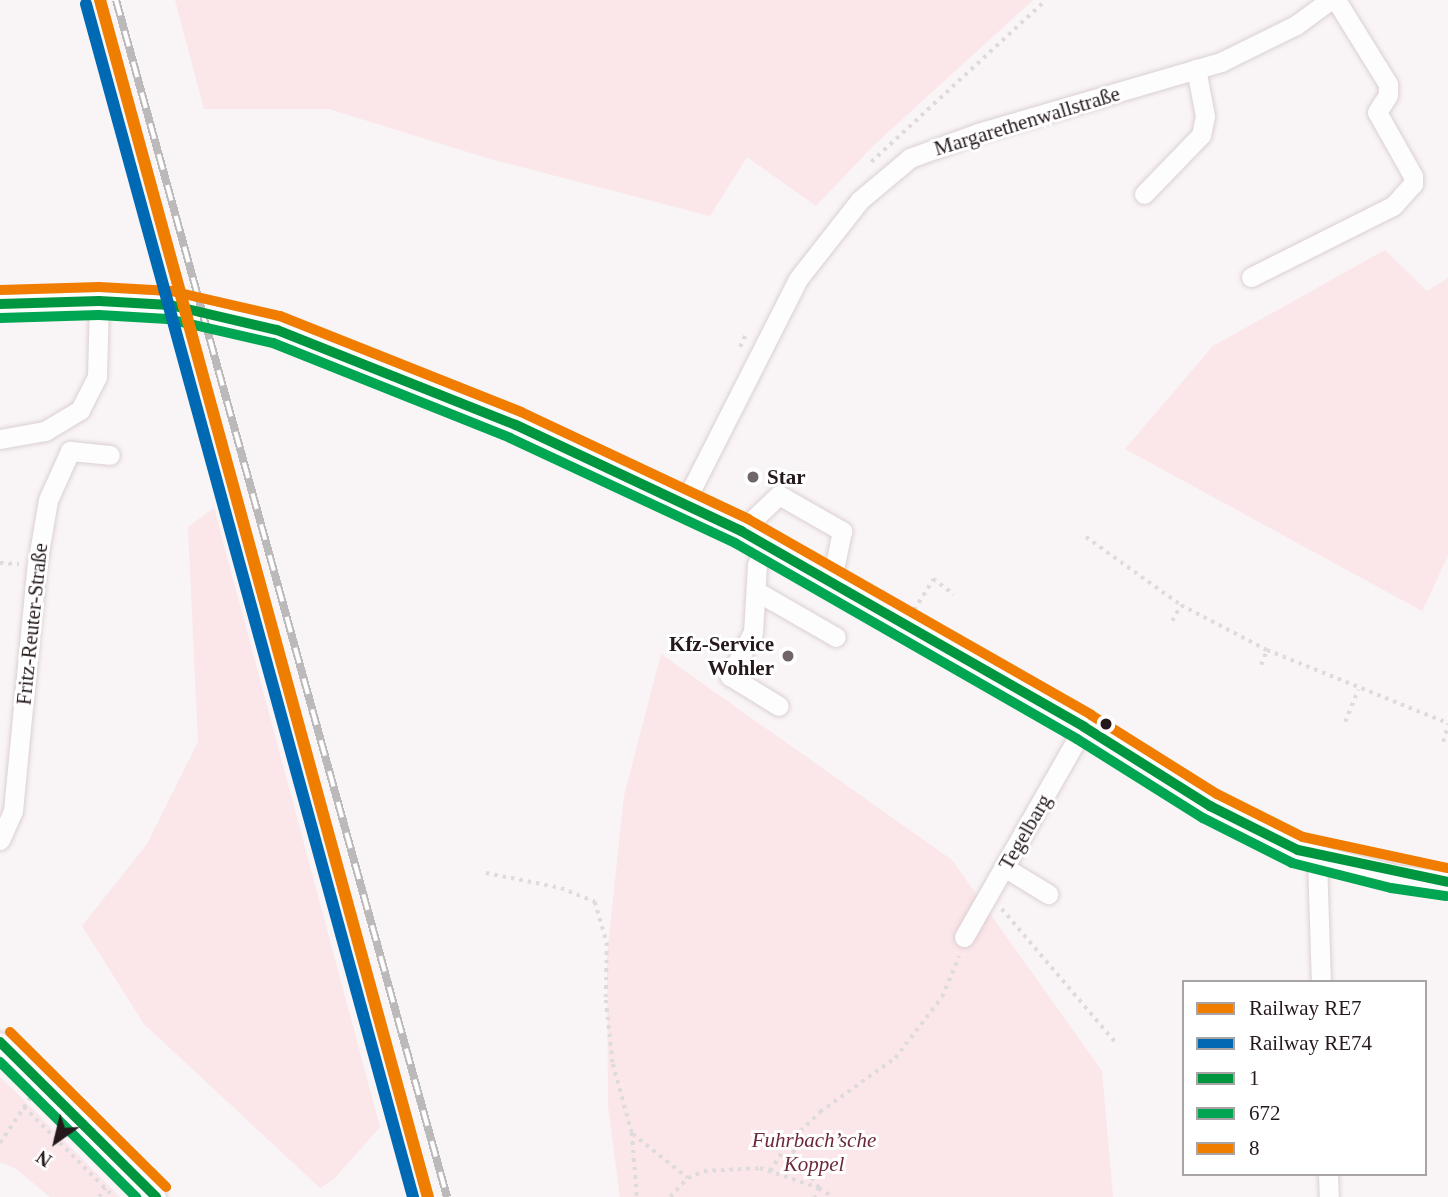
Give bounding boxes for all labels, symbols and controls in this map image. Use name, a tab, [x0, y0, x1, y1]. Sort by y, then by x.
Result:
street label: Margarethenwallstraße	[931, 81, 1123, 161]
place label: Star	[767, 464, 805, 490]
marker: Star	[745, 469, 761, 485]
street label: Fritz-Reuter-Straße	[11, 542, 53, 706]
place label: Kfz-Service Wohler	[669, 631, 774, 681]
marker: Kfz-Service Wohler	[780, 648, 796, 664]
unlabelled marker	[1099, 717, 1113, 731]
street label: Tegelbarg	[993, 790, 1057, 874]
legend	[1182, 980, 1427, 1176]
text: Railway RE7	[1249, 996, 1362, 1020]
text: Railway RE74	[1249, 1031, 1372, 1055]
text: 1	[1249, 1066, 1260, 1090]
text: 672	[1249, 1101, 1281, 1125]
north arrow	[21, 1106, 91, 1176]
park label: Fuhrbach’sche Koppel	[752, 1127, 876, 1177]
text: 8	[1249, 1136, 1260, 1160]
text: N	[32, 1146, 56, 1171]

